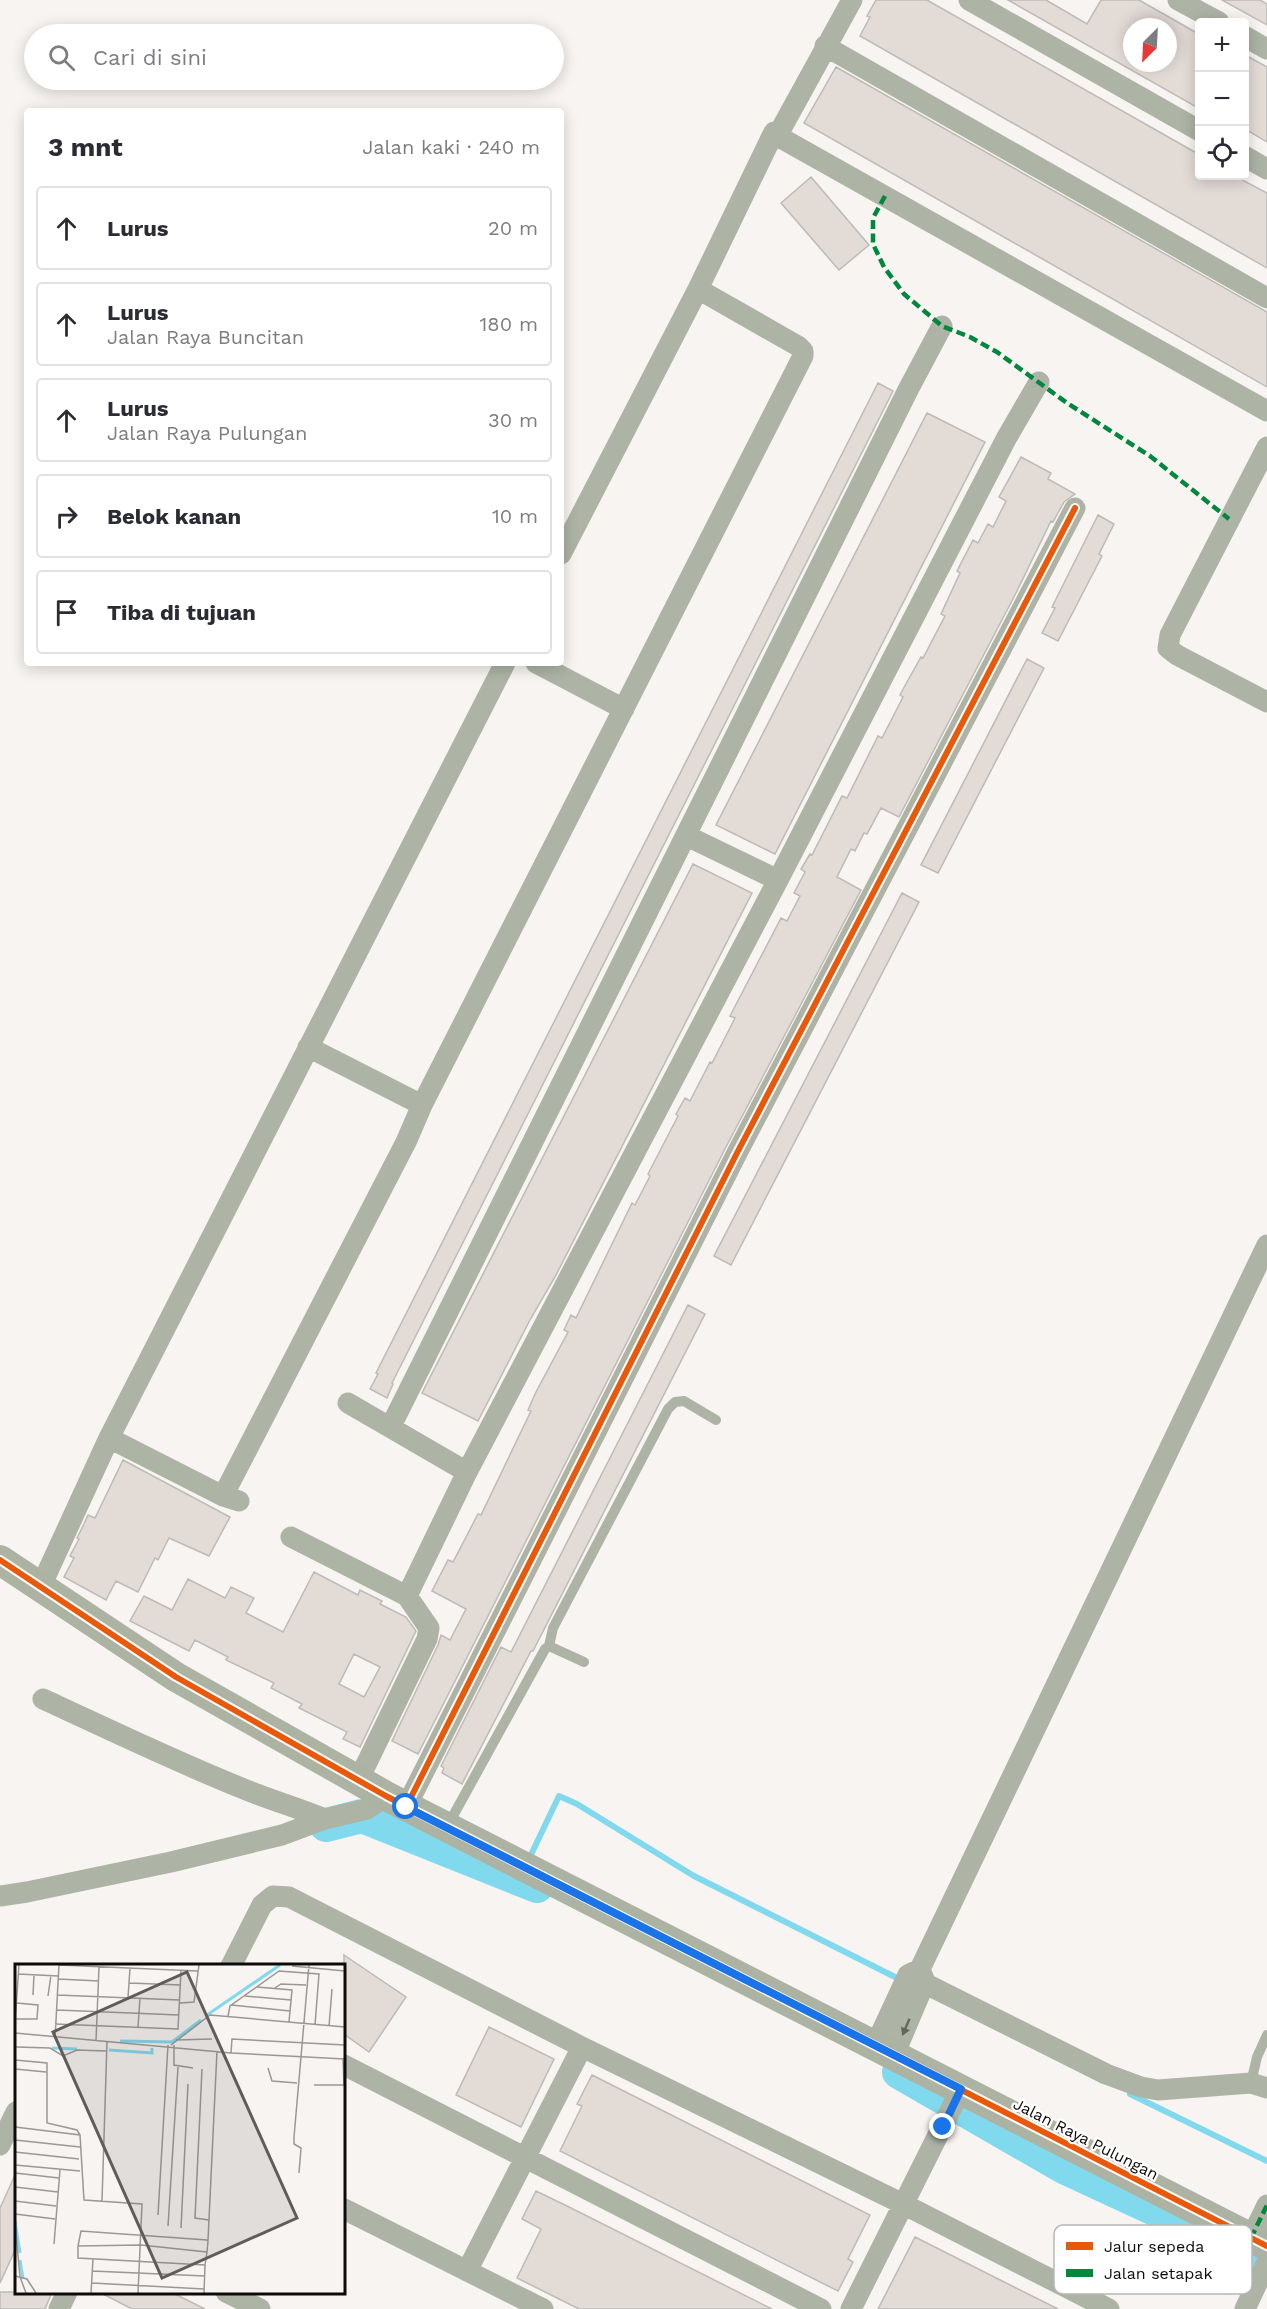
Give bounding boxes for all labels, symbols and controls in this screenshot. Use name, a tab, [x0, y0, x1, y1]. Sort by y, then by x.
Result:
north arrow	[1123, 18, 1177, 72]
map controls	[1195, 18, 1249, 180]
button: +	[1195, 18, 1249, 72]
search box	[24, 24, 564, 90]
icon: search	[45, 41, 78, 74]
text: Cari di sini	[93, 45, 207, 70]
button: −	[1195, 72, 1249, 126]
button: locate	[1195, 126, 1249, 180]
text: 3 mnt	[48, 132, 123, 162]
text: Jalan kaki · 240 m	[362, 135, 540, 159]
icon: ahead	[50, 212, 83, 245]
text: Lurus	[107, 216, 169, 241]
text: 20 m	[488, 216, 538, 240]
text: Lurus	[107, 300, 169, 325]
icon: ahead	[50, 308, 83, 341]
text: 180 m	[480, 312, 538, 336]
text: Jalan Raya Buncitan	[107, 325, 304, 349]
text: Lurus	[107, 396, 169, 421]
icon: ahead	[50, 404, 83, 437]
text: 30 m	[488, 408, 538, 432]
text: Jalan Raya Pulungan	[107, 421, 307, 445]
icon: right	[50, 500, 83, 533]
text: Belok kanan	[107, 504, 241, 529]
text: 10 m	[492, 504, 538, 528]
icon: arrive	[50, 596, 83, 629]
text: Tiba di tujuan	[107, 600, 256, 625]
route start	[392, 1793, 418, 1819]
inset map	[15, 1964, 345, 2294]
one-way arrow	[901, 2018, 910, 2036]
street label: Jalan Raya Pulungan	[1010, 2094, 1162, 2184]
route end	[929, 2113, 955, 2139]
legend	[1054, 2225, 1252, 2294]
text: Jalur sepeda	[1104, 2237, 1204, 2256]
text: Jalan setapak	[1104, 2264, 1212, 2283]

